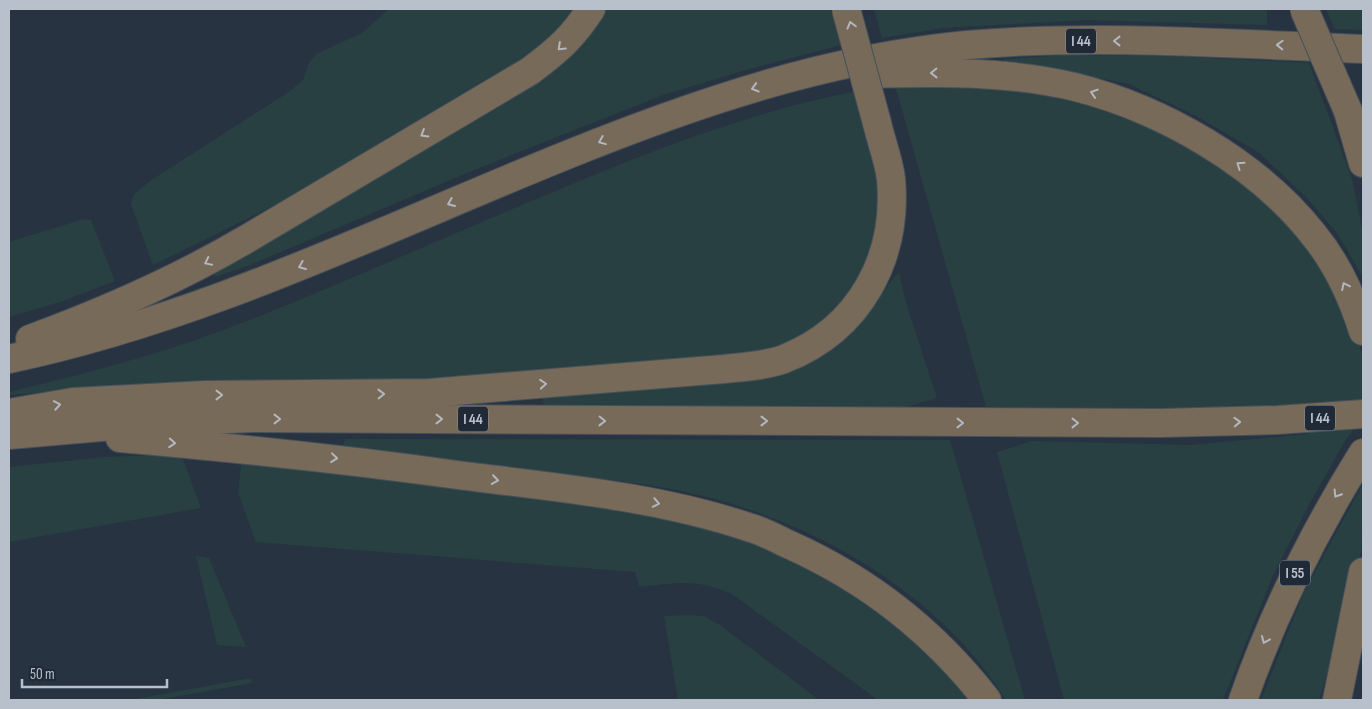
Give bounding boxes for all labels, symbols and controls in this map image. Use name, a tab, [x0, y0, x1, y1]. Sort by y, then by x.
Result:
one-way arrow	[846, 22, 856, 30]
road number: I 44	[1066, 28, 1096, 54]
one-way arrow	[1113, 36, 1120, 46]
one-way arrow	[1275, 40, 1283, 51]
one-way arrow	[557, 41, 566, 50]
one-way arrow	[930, 67, 938, 78]
one-way arrow	[752, 83, 760, 93]
one-way arrow	[1091, 89, 1099, 99]
one-way arrow	[420, 127, 429, 137]
one-way arrow	[598, 135, 607, 145]
one-way arrow	[1236, 162, 1245, 171]
one-way arrow	[447, 197, 456, 207]
one-way arrow	[204, 255, 213, 266]
one-way arrow	[298, 259, 307, 270]
one-way arrow	[1341, 282, 1351, 291]
one-way arrow	[540, 379, 548, 390]
one-way arrow	[378, 388, 386, 399]
one-way arrow	[216, 390, 223, 400]
one-way arrow	[52, 400, 61, 410]
road number: I 44	[458, 406, 488, 432]
road number: I 44	[1305, 406, 1335, 430]
one-way arrow	[273, 413, 281, 424]
one-way arrow	[436, 414, 444, 424]
one-way arrow	[598, 415, 606, 426]
one-way arrow	[761, 416, 769, 426]
one-way arrow	[1234, 417, 1242, 427]
one-way arrow	[956, 418, 964, 428]
one-way arrow	[1072, 418, 1079, 428]
one-way arrow	[168, 437, 176, 448]
one-way arrow	[330, 452, 338, 463]
one-way arrow	[490, 474, 499, 484]
one-way arrow	[1334, 489, 1344, 498]
one-way arrow	[651, 498, 660, 508]
road number: I 55	[1280, 560, 1310, 586]
one-way arrow	[1261, 635, 1272, 644]
scale bar	[22, 656, 168, 688]
text: 50 m	[30, 665, 55, 684]

